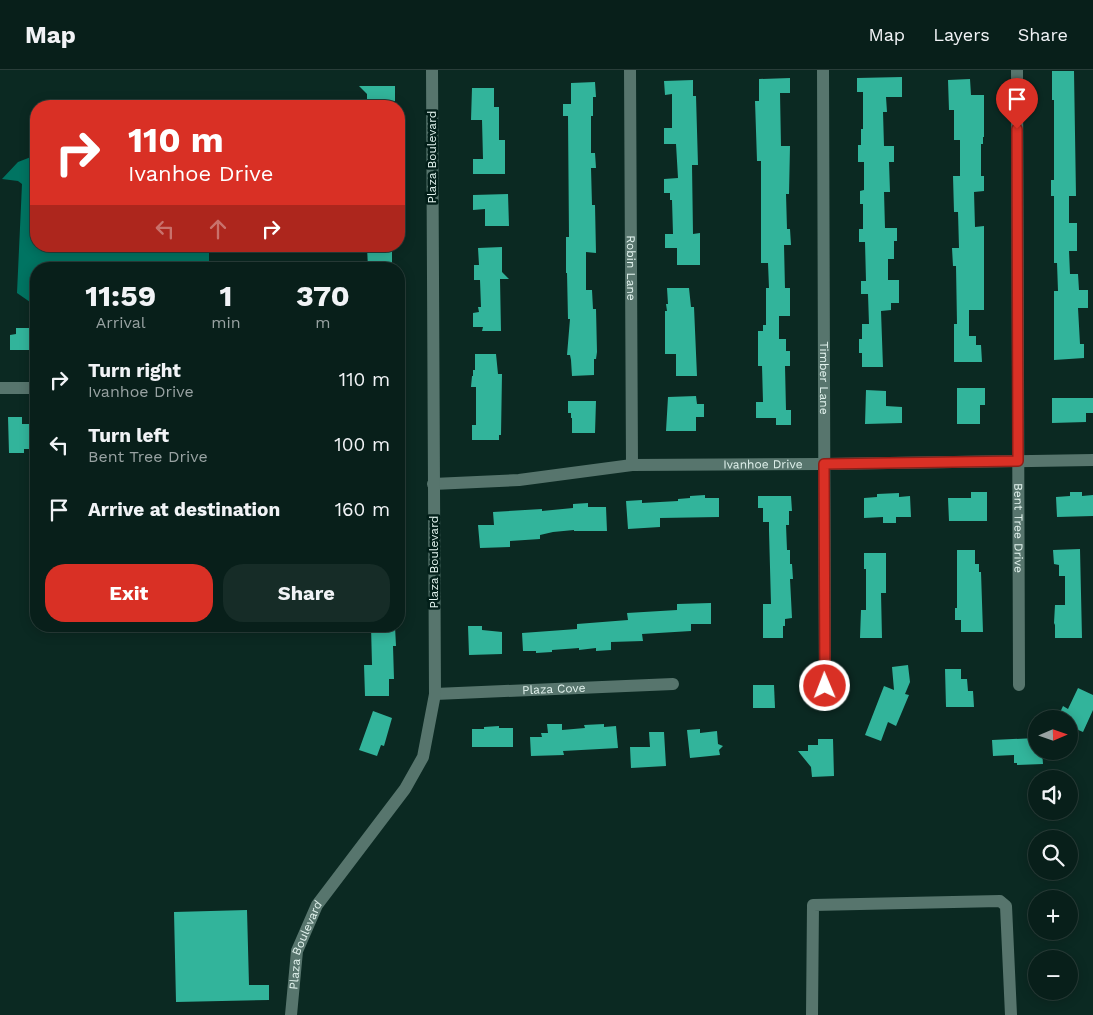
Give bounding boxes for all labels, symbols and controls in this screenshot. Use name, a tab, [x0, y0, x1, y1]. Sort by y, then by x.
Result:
text: Map	[25, 21, 76, 49]
text: Map	[868, 24, 905, 45]
text: Layers	[933, 24, 990, 45]
text: Share	[1018, 24, 1068, 45]
pin	[996, 78, 1038, 129]
icon: arrive	[1003, 85, 1031, 113]
street label: Plaza Boulevard	[425, 111, 439, 203]
text: 110 m	[128, 119, 224, 161]
icon: right	[45, 120, 110, 185]
text: Ivanhoe Drive	[128, 161, 273, 186]
icon: left	[151, 215, 179, 243]
icon: ahead	[204, 215, 232, 243]
icon: right	[257, 215, 285, 243]
street label: Robin Lane	[624, 235, 638, 301]
text: 11:59	[85, 278, 156, 313]
text: 1	[220, 278, 233, 313]
text: 370	[296, 278, 350, 313]
text: Arrival	[96, 313, 146, 332]
text: min	[211, 313, 241, 332]
text: m	[315, 313, 331, 332]
street label: Timber Lane	[817, 341, 831, 415]
text: Turn right	[88, 359, 181, 382]
icon: right	[45, 366, 73, 394]
text: 110 m	[339, 368, 390, 391]
text: Ivanhoe Drive	[88, 382, 194, 401]
text: Turn left	[88, 424, 169, 447]
icon: left	[45, 431, 73, 459]
text: 100 m	[334, 433, 390, 456]
text: Bent Tree Drive	[88, 447, 208, 466]
street label: Ivanhoe Drive	[723, 457, 803, 472]
street label: Bent Tree Drive	[1011, 483, 1026, 573]
icon: arrive	[45, 496, 73, 524]
text: Arrive at destination	[88, 498, 280, 521]
text: 160 m	[335, 498, 390, 521]
street label: Plaza Boulevard	[427, 516, 441, 608]
button: Exit	[45, 564, 213, 622]
button: Share	[223, 564, 390, 622]
position arrow	[798, 659, 850, 711]
street label: Plaza Cove	[522, 681, 586, 697]
north arrow	[1028, 710, 1078, 760]
map controls	[1028, 710, 1078, 1000]
button: sound	[1028, 770, 1078, 820]
button: search	[1028, 830, 1078, 880]
button: +	[1028, 890, 1078, 940]
street label: Plaza Boulevard	[286, 898, 325, 990]
button: −	[1028, 950, 1078, 1000]

